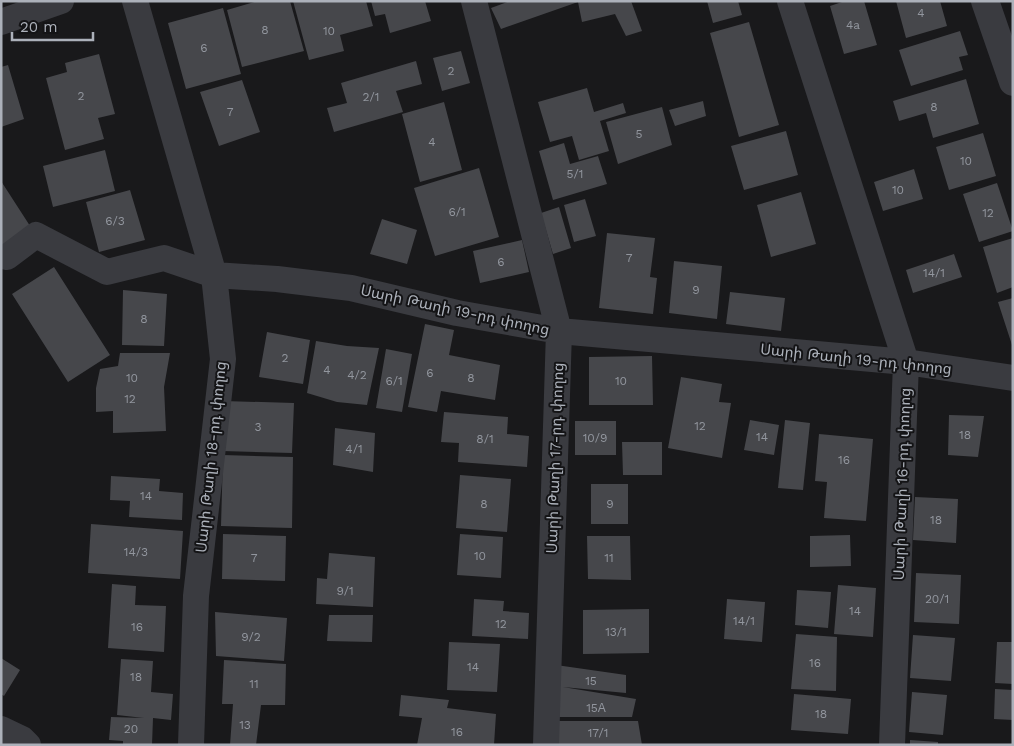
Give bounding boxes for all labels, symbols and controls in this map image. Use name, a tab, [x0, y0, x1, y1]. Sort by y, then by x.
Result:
house number: 4	[917, 6, 925, 20]
scale bar	[12, 10, 94, 42]
text: 20 m	[20, 18, 58, 36]
house number: 4a	[846, 18, 860, 32]
house number: 8	[261, 23, 269, 37]
house number: 10	[323, 24, 335, 38]
house number: 6	[200, 41, 208, 55]
house number: 2	[448, 64, 455, 78]
house number: 2	[78, 89, 85, 103]
house number: 2/1	[363, 90, 379, 104]
house number: 8	[930, 100, 938, 114]
house number: 7	[227, 105, 234, 119]
house number: 5	[636, 127, 643, 141]
house number: 4	[428, 135, 436, 149]
house number: 10	[960, 154, 972, 168]
house number: 5/1	[567, 167, 583, 181]
house number: 10	[892, 183, 904, 197]
house number: 6/1	[448, 205, 466, 219]
house number: 12	[982, 206, 994, 220]
house number: 6/3	[105, 214, 125, 228]
house number: 7	[626, 251, 633, 265]
house number: 6	[497, 255, 505, 269]
house number: 14/1	[923, 266, 945, 280]
street label: Սարի Թաղի 19-րդ փողոց	[359, 281, 551, 339]
house number: 9	[692, 283, 700, 297]
house number: 8	[140, 312, 148, 326]
street label: Սարի Թաղի 19-րդ փողոց	[759, 340, 953, 378]
house number: 2	[282, 351, 289, 365]
street label: Սարի Թաղի 18-րդ փողոց	[192, 360, 230, 554]
street label: Սարի Թաղի 17-րդ փողոց	[543, 362, 567, 554]
house number: 4	[323, 363, 331, 377]
house number: 6	[426, 366, 434, 380]
house number: 4/2	[347, 368, 367, 382]
house number: 10	[126, 371, 138, 385]
house number: 8	[467, 371, 475, 385]
house number: 6/1	[385, 374, 403, 388]
house number: 10	[615, 374, 627, 388]
street label: Սարի Թաղի 16-րդ փողոց	[890, 387, 914, 581]
house number: 12	[124, 392, 136, 406]
house number: 12	[694, 419, 706, 433]
house number: 3	[255, 420, 262, 434]
house number: 18	[959, 428, 971, 442]
house number: 14	[756, 430, 768, 444]
house number: 10/9	[583, 431, 607, 445]
house number: 8/1	[476, 432, 494, 446]
house number: 4/1	[345, 442, 363, 456]
house number: 16	[838, 453, 850, 467]
house number: 14	[140, 489, 152, 503]
house number: 8	[480, 497, 488, 511]
house number: 9	[606, 497, 614, 511]
house number: 18	[930, 513, 942, 527]
house number: 14/3	[124, 545, 148, 559]
house number: 10	[474, 549, 486, 563]
house number: 7	[251, 551, 258, 565]
house number: 11	[604, 551, 614, 565]
house number: 9/1	[336, 584, 354, 598]
house number: 20/1	[925, 592, 949, 606]
house number: 14	[849, 604, 861, 618]
house number: 14/1	[733, 614, 755, 628]
house number: 12	[495, 617, 507, 631]
house number: 16	[131, 620, 143, 634]
house number: 13/1	[605, 625, 627, 639]
house number: 9/2	[241, 630, 261, 644]
house number: 16	[809, 656, 821, 670]
house number: 14	[467, 660, 479, 674]
house number: 18	[130, 670, 142, 684]
house number: 15	[585, 674, 597, 688]
house number: 11	[249, 677, 259, 691]
house number: 15А	[586, 701, 606, 715]
house number: 18	[815, 707, 827, 721]
house number: 13	[239, 718, 251, 732]
house number: 20	[124, 722, 138, 736]
house number: 16	[451, 725, 463, 739]
house number: 17/1	[588, 726, 608, 740]

